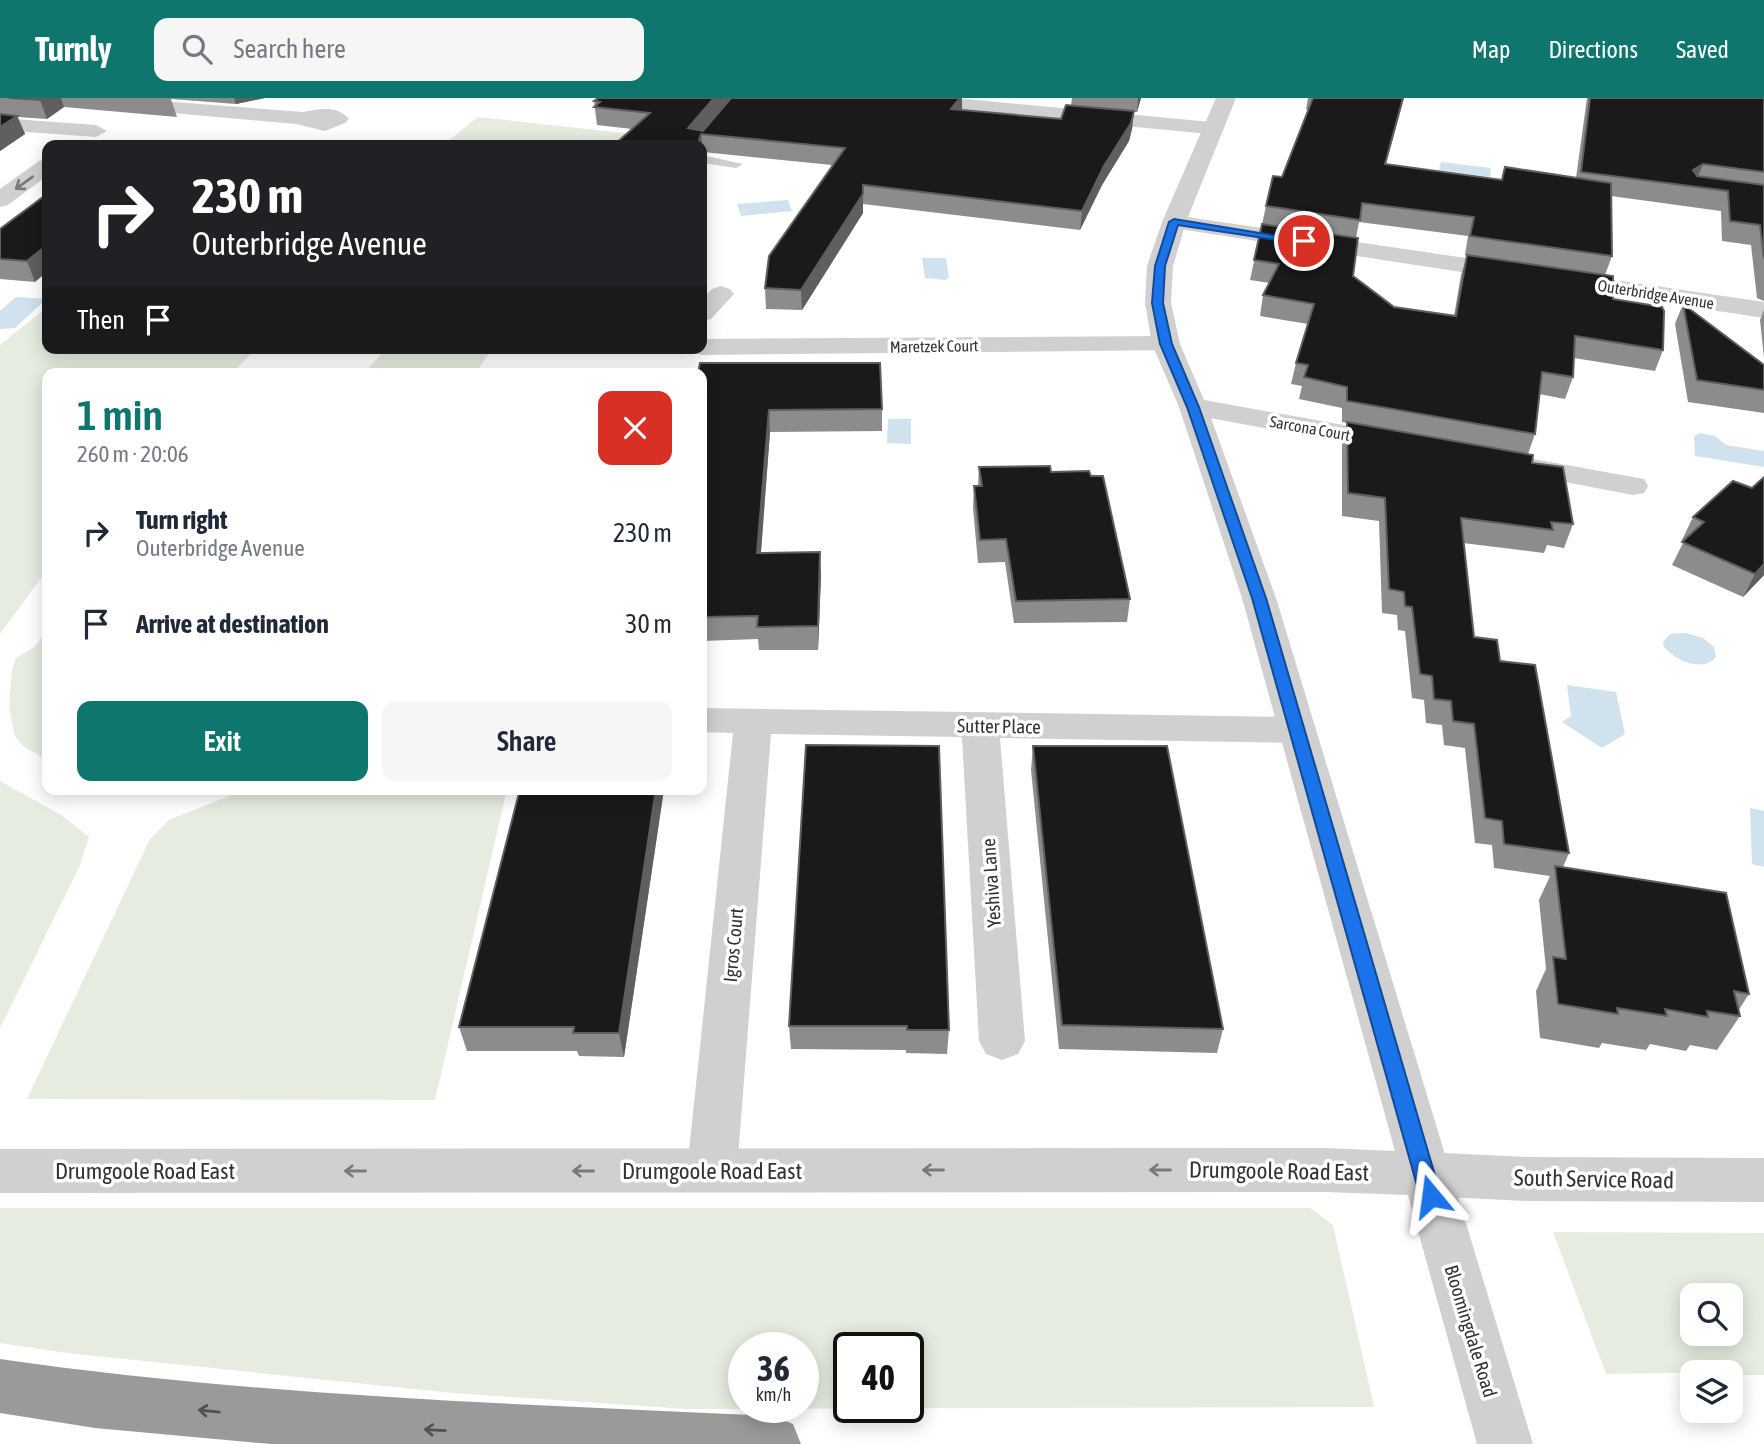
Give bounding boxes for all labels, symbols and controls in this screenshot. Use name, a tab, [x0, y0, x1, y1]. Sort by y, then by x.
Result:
search box	[154, 18, 644, 81]
text: Turnly	[35, 30, 112, 68]
icon: search	[178, 30, 216, 68]
text: Search here	[234, 34, 346, 64]
text: Map	[1472, 36, 1510, 63]
text: Directions	[1548, 36, 1638, 63]
text: Saved	[1676, 36, 1729, 63]
text: 230 m	[192, 167, 303, 223]
icon: right	[77, 168, 168, 259]
one-way arrow	[15, 176, 34, 190]
pin	[1274, 211, 1334, 271]
icon: arrive	[1285, 222, 1323, 260]
text: Outerbridge Avenue	[192, 225, 427, 262]
street label: Outerbridge Avenue	[1596, 276, 1715, 313]
icon: arrive	[139, 301, 177, 339]
text: Then	[77, 305, 125, 335]
street label: Maretzek Court	[890, 336, 979, 356]
text: 1 min	[77, 391, 163, 439]
button: close	[598, 391, 672, 465]
street label: Sarcona Court	[1268, 412, 1352, 444]
text: 260 m · 20:06	[77, 441, 189, 467]
text: Turn right	[136, 505, 227, 535]
icon: right	[77, 514, 115, 552]
text: 230 m	[613, 518, 672, 548]
text: Outerbridge Avenue	[136, 535, 305, 561]
icon: arrive	[77, 605, 115, 643]
text: Arrive at destination	[136, 609, 329, 639]
text: 30 m	[625, 609, 672, 639]
button: Exit	[77, 701, 368, 781]
button: Share	[382, 701, 672, 781]
street label: Sutter Place	[957, 714, 1041, 738]
street label: Yeshiva Lane	[977, 838, 1005, 928]
street label: Igros Court	[719, 907, 747, 983]
street label: Drumgoole Road East	[1189, 1156, 1369, 1186]
street label: Drumgoole Road East	[55, 1158, 235, 1184]
street label: Drumgoole Road East	[622, 1158, 802, 1184]
position arrow	[1394, 1159, 1468, 1233]
one-way arrow	[921, 1163, 944, 1177]
one-way arrow	[1149, 1163, 1172, 1177]
one-way arrow	[344, 1164, 367, 1178]
one-way arrow	[571, 1164, 594, 1178]
street label: South Service Road	[1514, 1165, 1674, 1193]
street label: Bloomingdale Road	[1440, 1262, 1502, 1400]
map controls	[1680, 1283, 1743, 1423]
button: search	[1680, 1283, 1743, 1346]
speed limit sign: 40	[833, 1332, 924, 1423]
text: 36	[757, 1348, 790, 1388]
button: layers	[1680, 1360, 1743, 1423]
text: km/h	[756, 1384, 791, 1405]
one-way arrow	[198, 1404, 221, 1417]
one-way arrow	[425, 1423, 447, 1436]

